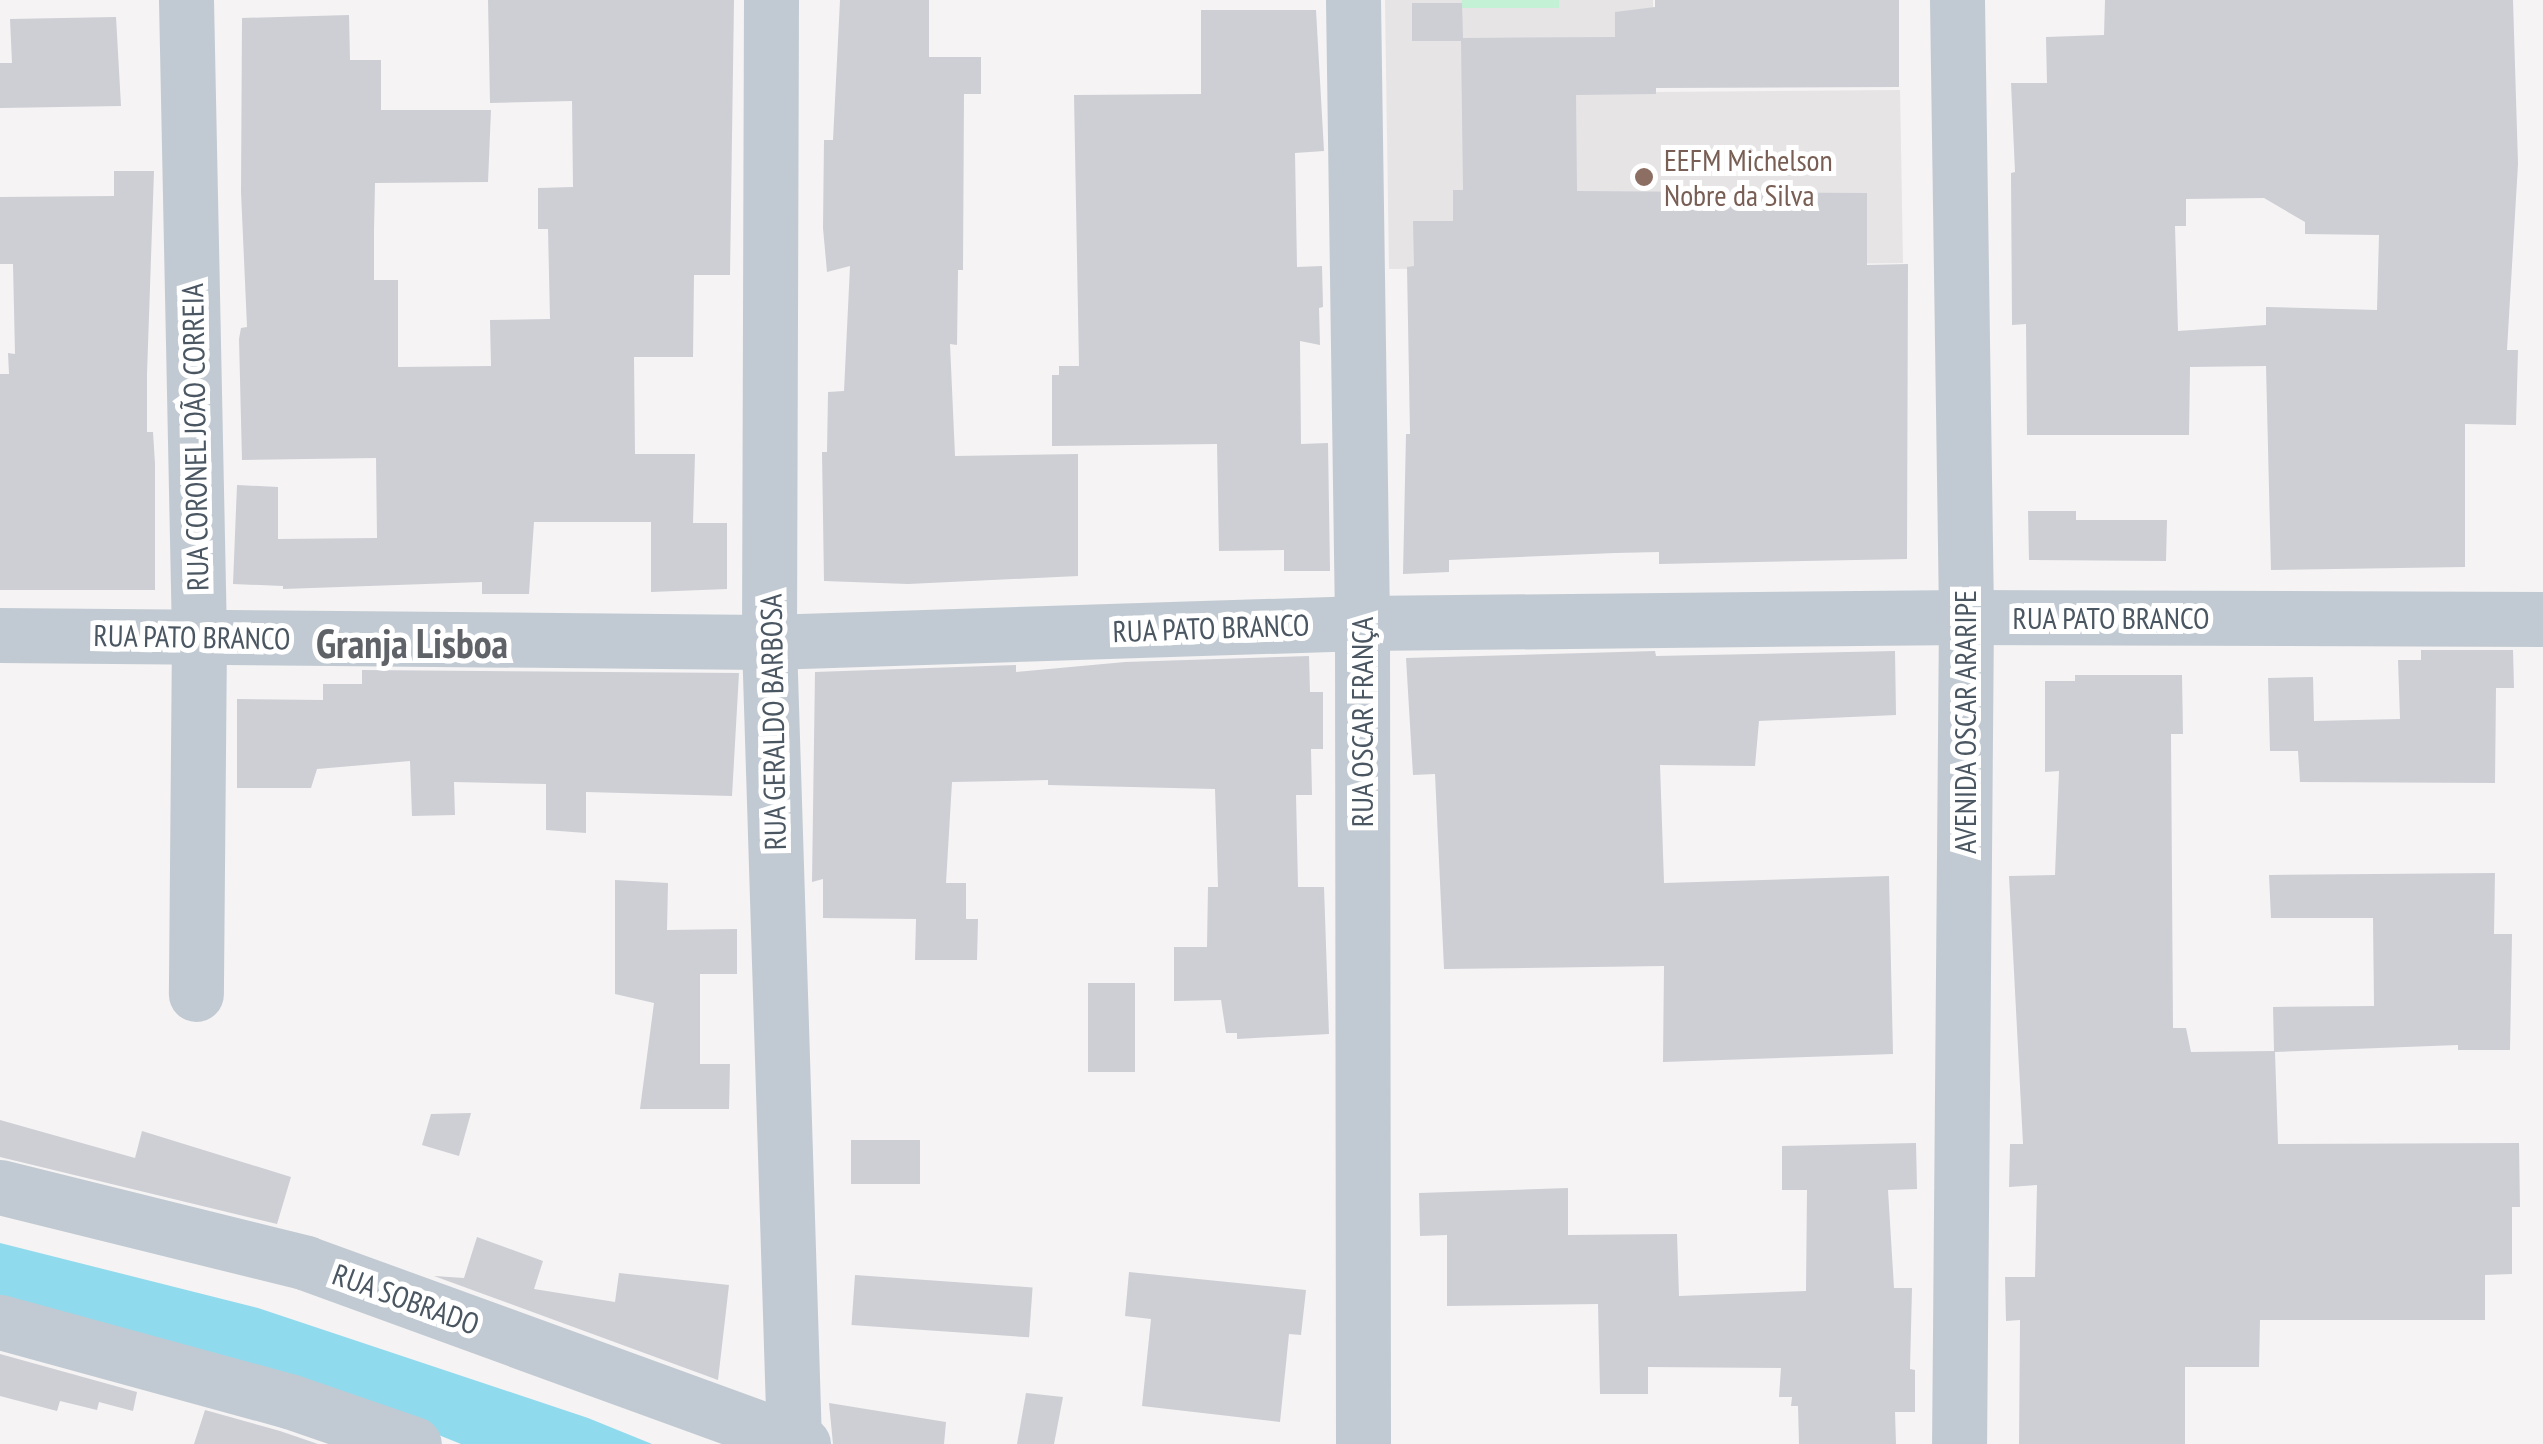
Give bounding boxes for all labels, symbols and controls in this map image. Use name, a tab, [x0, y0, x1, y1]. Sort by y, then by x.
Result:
place label: EEFM Michelson Nobre da Silva	[1664, 142, 1833, 212]
marker: EEFM Michelson Nobre da Silva	[1633, 166, 1655, 188]
street label: RUA CORONEL JOÃO CORREIA	[174, 282, 216, 592]
street label: AVENIDA OSCAR ARARIPE	[1947, 589, 1983, 855]
street label: RUA GERALDO BARBOSA	[753, 593, 793, 851]
street label: RUA PATO BRANCO	[2012, 600, 2210, 636]
street label: RUA PATO BRANCO	[1111, 607, 1311, 649]
street label: RUA OSCAR FRANÇA	[1344, 616, 1380, 828]
street label: RUA PATO BRANCO	[93, 617, 291, 657]
district label: Granja Lisboa	[316, 619, 508, 667]
street label: RUA SOBRADO	[327, 1256, 485, 1342]

